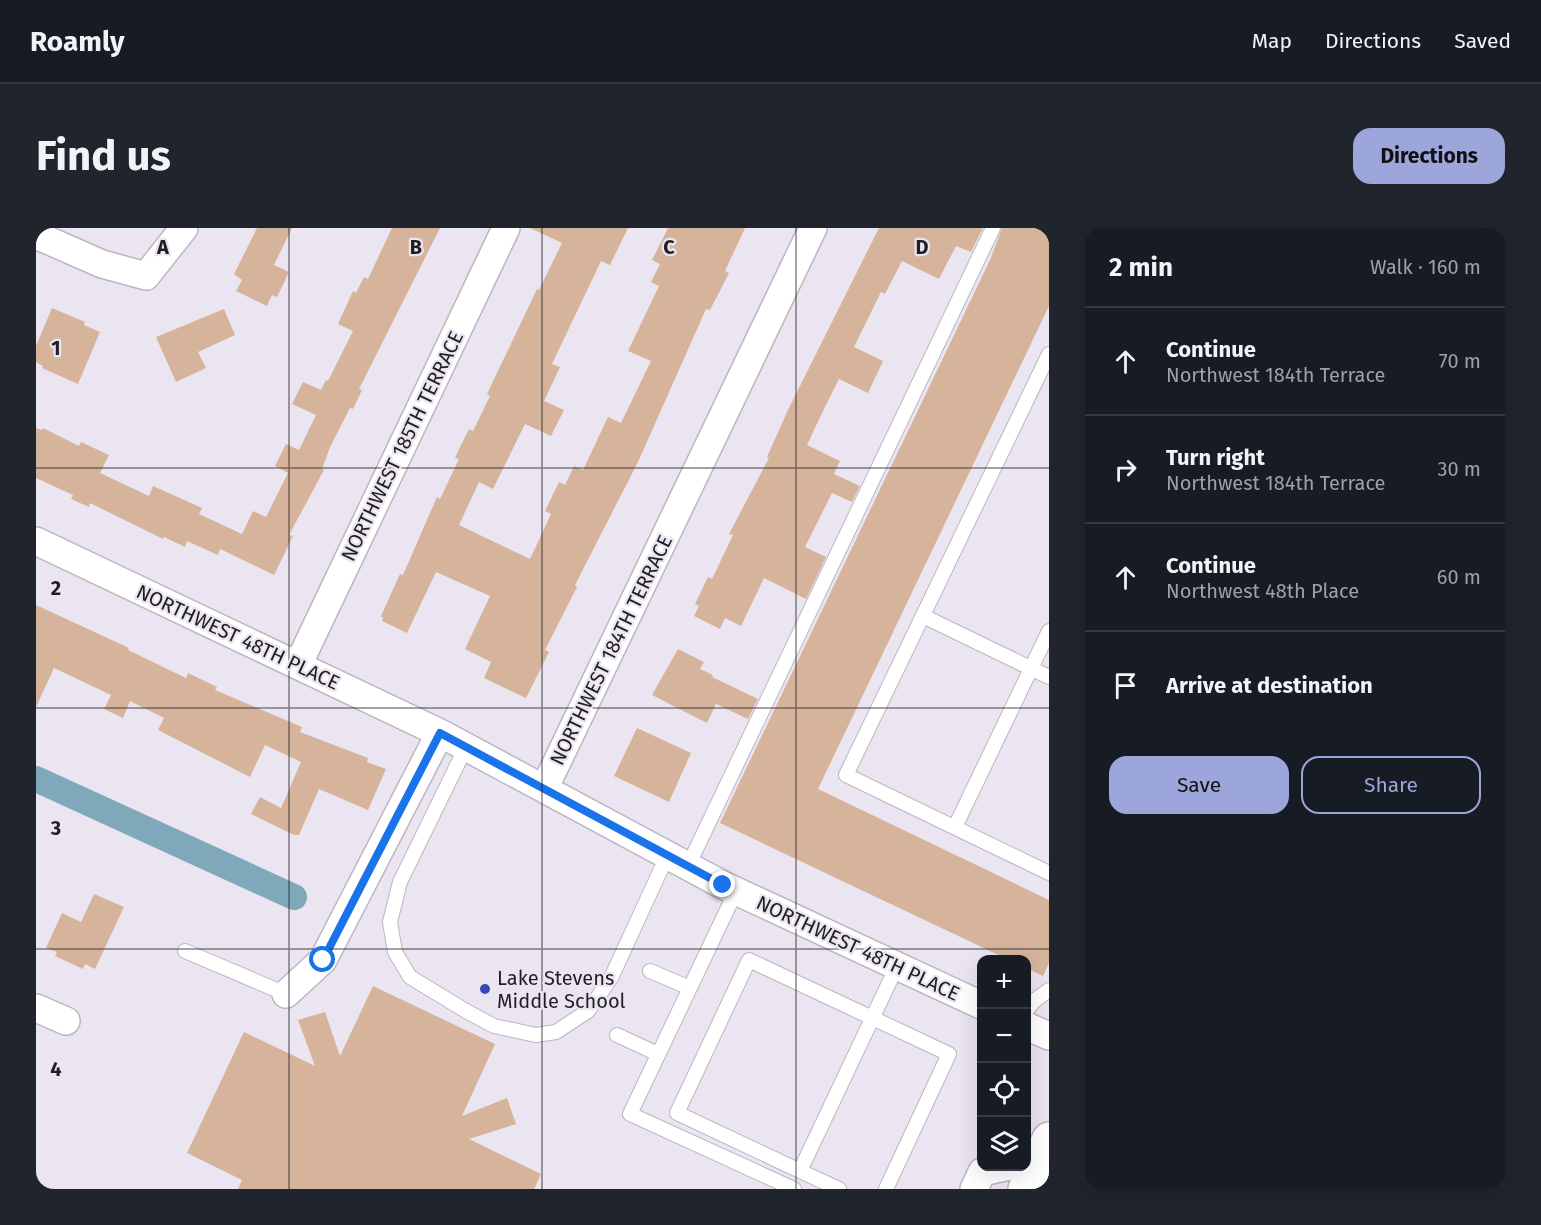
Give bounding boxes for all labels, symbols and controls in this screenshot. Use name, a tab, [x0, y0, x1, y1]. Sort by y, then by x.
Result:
text: Roamly	[30, 25, 124, 58]
text: Map	[1252, 28, 1292, 54]
text: Directions	[1325, 28, 1421, 54]
text: Saved	[1454, 28, 1511, 54]
button: Directions	[1353, 128, 1505, 184]
text: Find us	[36, 131, 171, 181]
text: A	[156, 235, 170, 259]
text: B	[410, 235, 422, 259]
text: C	[663, 235, 675, 259]
text: D	[915, 235, 929, 259]
text: 2 min	[1109, 252, 1173, 283]
text: Walk · 160 m	[1370, 255, 1481, 279]
street label: NORTHWEST 185TH TERRACE	[336, 327, 468, 565]
text: 1	[51, 336, 61, 360]
text: Continue	[1166, 336, 1256, 363]
icon: ahead	[1109, 345, 1142, 378]
text: 70 m	[1439, 349, 1481, 373]
text: Northwest 184th Terrace	[1166, 363, 1385, 387]
text: Turn right	[1166, 444, 1265, 471]
icon: right	[1109, 453, 1142, 486]
text: 30 m	[1437, 457, 1481, 481]
text: Northwest 184th Terrace	[1166, 471, 1385, 495]
street label: NORTHWEST 184TH TERRACE	[545, 531, 677, 769]
text: Continue	[1166, 552, 1256, 579]
icon: ahead	[1109, 561, 1142, 594]
text: 60 m	[1437, 565, 1481, 589]
text: 2	[51, 576, 61, 600]
street label: NORTHWEST 48TH PLACE	[133, 579, 343, 695]
text: Northwest 48th Place	[1166, 579, 1359, 603]
icon: arrive	[1109, 669, 1142, 702]
text: Arrive at destination	[1166, 672, 1373, 699]
button: Save	[1109, 756, 1289, 814]
button: Share	[1301, 756, 1481, 814]
text: 3	[50, 816, 61, 840]
route end	[709, 871, 735, 897]
street label: NORTHWEST 48TH PLACE	[753, 890, 963, 1006]
route start	[309, 946, 335, 972]
map controls	[977, 955, 1031, 1171]
button: +	[977, 955, 1031, 1009]
place label: Lake Stevens Middle School	[497, 966, 626, 1013]
marker: Lake Stevens Middle School	[478, 982, 492, 996]
button: −	[977, 1009, 1031, 1063]
text: 4	[50, 1057, 62, 1081]
button: locate	[977, 1063, 1031, 1117]
button: layers	[977, 1117, 1031, 1171]

